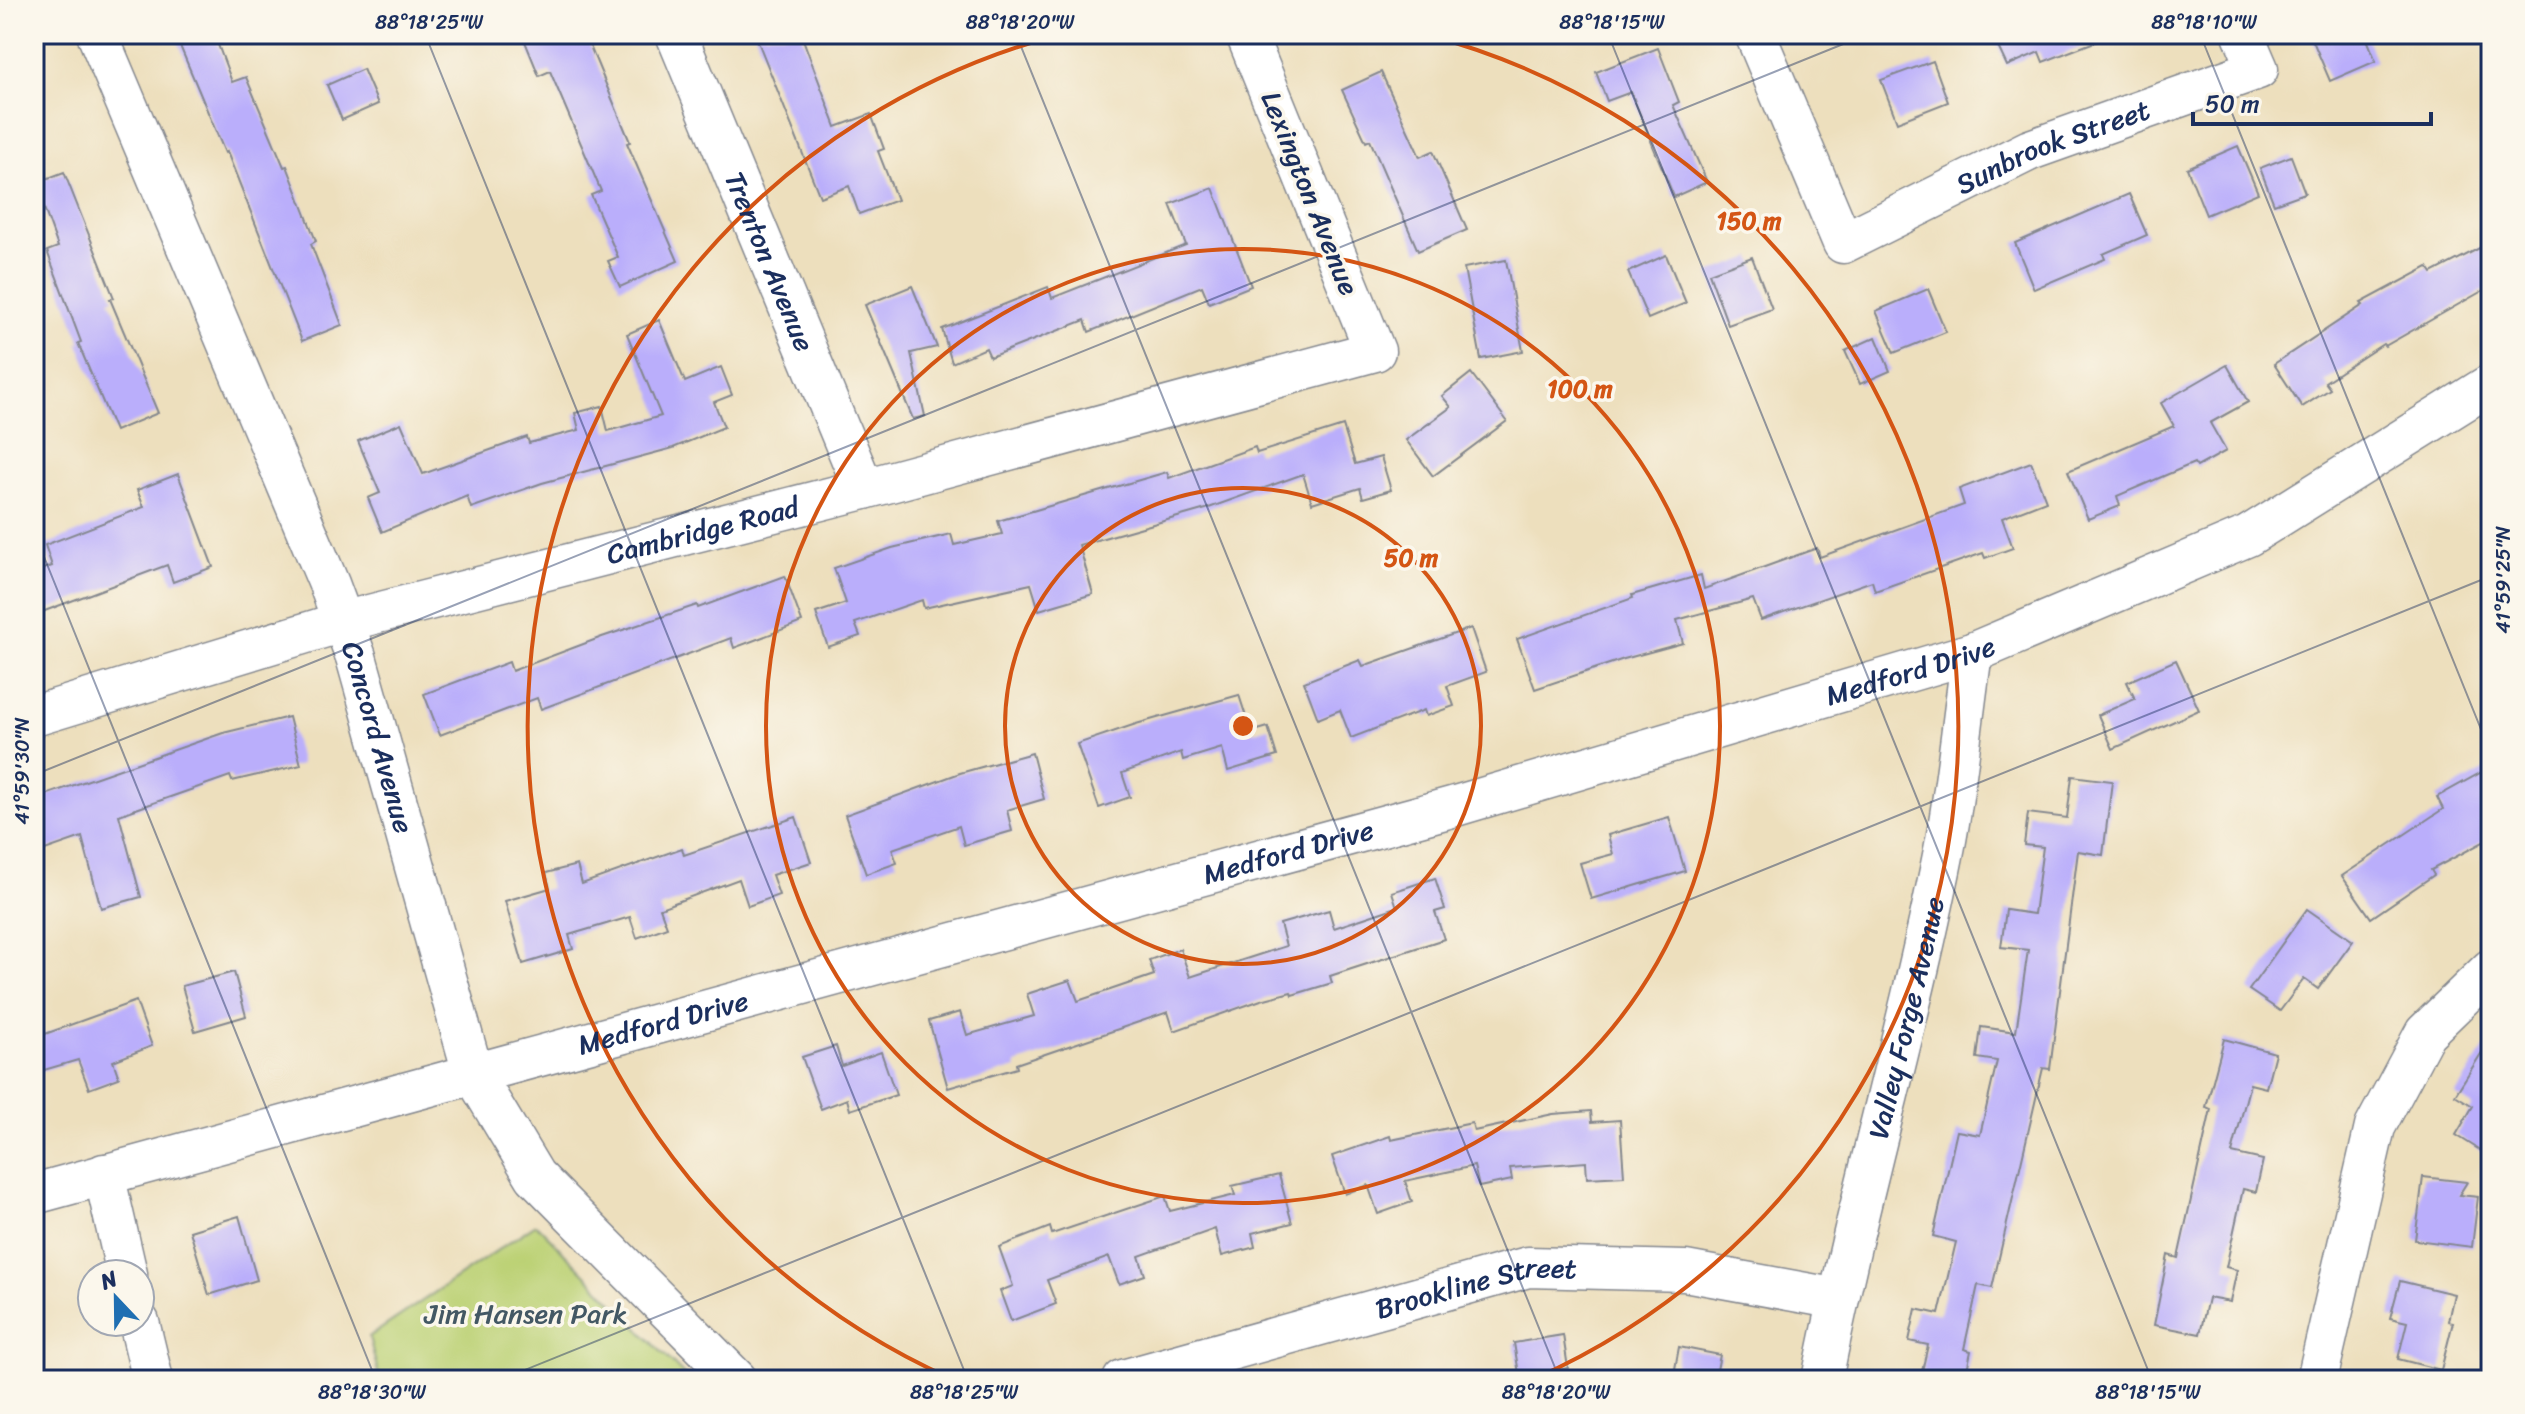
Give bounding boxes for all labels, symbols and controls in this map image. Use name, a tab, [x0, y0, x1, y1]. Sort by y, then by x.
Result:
text: 88°18'25"W	[375, 5, 484, 40]
text: 88°18'20"W	[966, 5, 1075, 40]
text: 88°18'15"W	[1559, 5, 1665, 40]
text: 88°18'10"W	[2151, 5, 2257, 40]
scale bar	[2193, 76, 2431, 126]
street label: Lexington Avenue	[1247, 83, 1373, 303]
text: 50 m	[2205, 83, 2260, 125]
street label: Sunbrook Street	[1947, 85, 2157, 208]
street label: Trenton Avenue	[711, 164, 829, 359]
text: 150 m	[1717, 200, 1782, 242]
text: 100 m	[1547, 368, 1613, 410]
street label: Cambridge Road	[601, 482, 806, 578]
text: 41°59'25"N	[2486, 526, 2521, 634]
text: 50 m	[1384, 537, 1439, 579]
street label: Medford Drive	[1819, 621, 2003, 720]
street label: Concord Avenue	[328, 634, 429, 839]
centre of rings	[1229, 712, 1257, 740]
text: 41°59'30"N	[5, 717, 40, 825]
street label: Medford Drive	[1197, 805, 1379, 898]
street label: Valley Forge Avenue	[1853, 892, 1958, 1144]
street label: Medford Drive	[572, 976, 754, 1069]
street label: Brookline Street	[1370, 1242, 1577, 1333]
north arrow	[76, 1258, 156, 1338]
text: N	[93, 1259, 124, 1301]
park label: Jim Hansen Park	[423, 1289, 628, 1338]
text: 88°18'30"W	[318, 1375, 427, 1410]
text: 88°18'25"W	[910, 1375, 1019, 1410]
text: 88°18'20"W	[1502, 1375, 1611, 1410]
text: 88°18'15"W	[2095, 1375, 2201, 1410]

